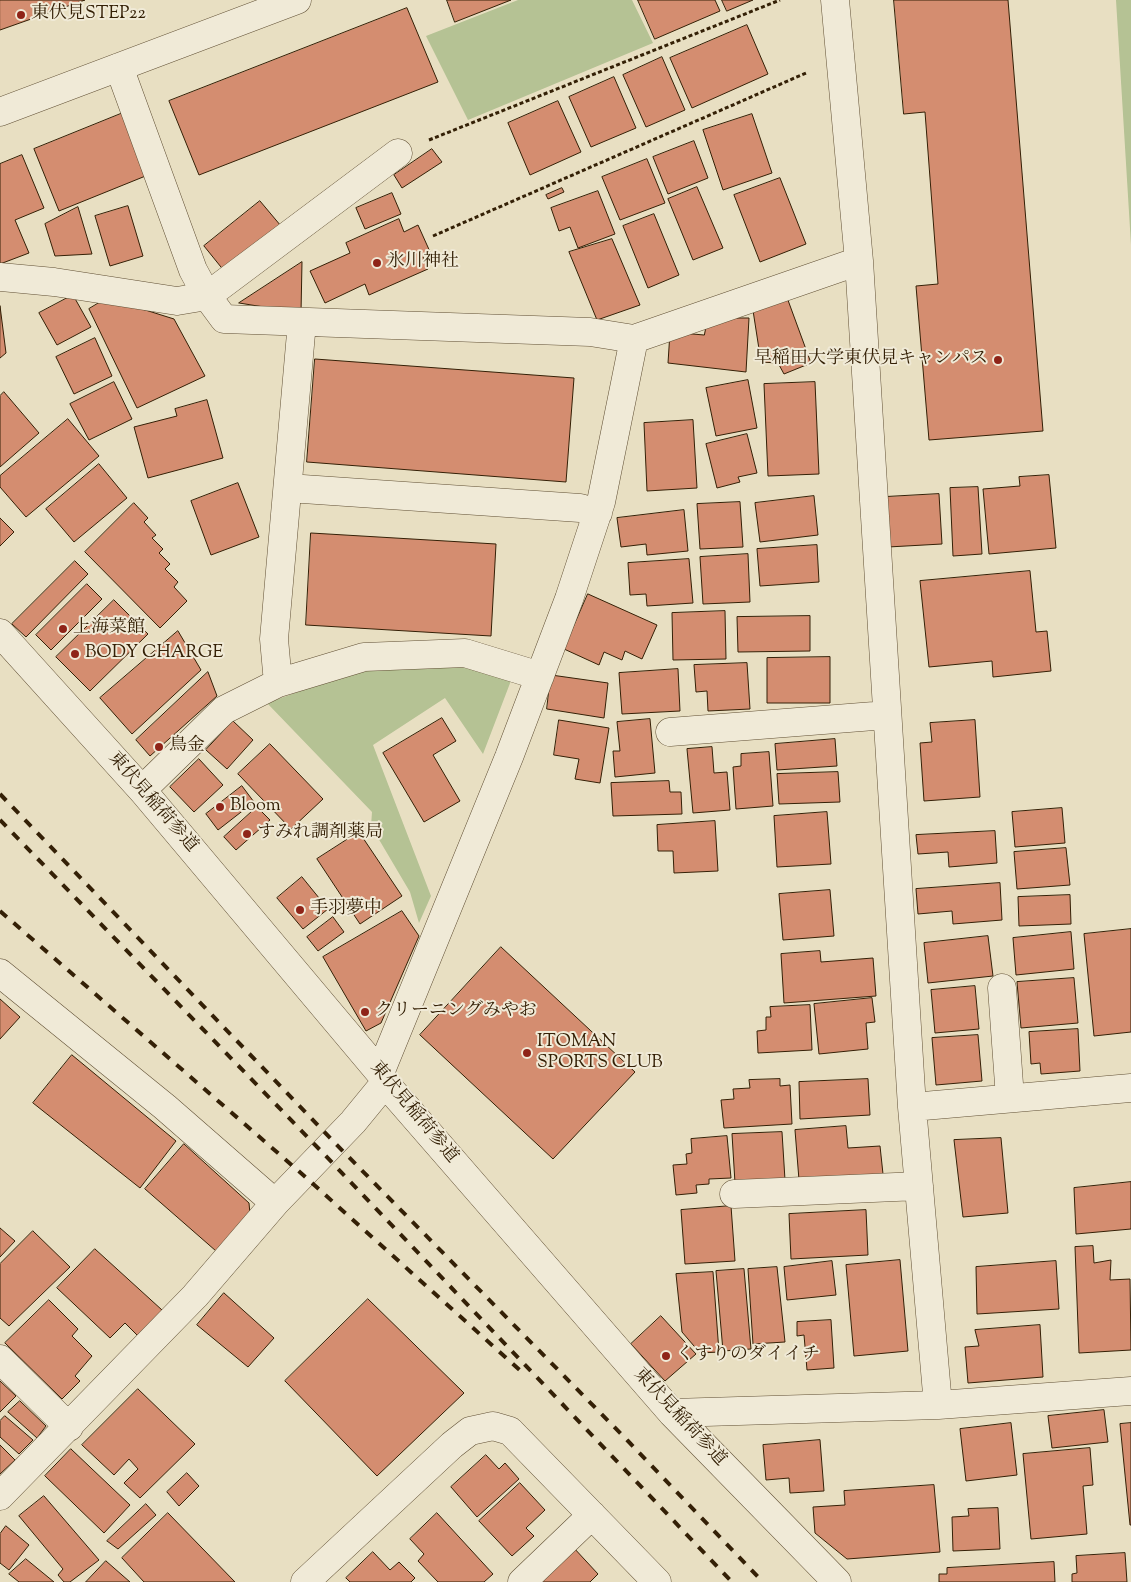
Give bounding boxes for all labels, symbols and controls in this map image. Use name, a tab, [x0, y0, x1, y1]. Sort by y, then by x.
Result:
place label: 東伏見STEP22	[31, 4, 146, 26]
marker: 東伏見STEP22	[15, 9, 27, 21]
place label: 氷川神社	[387, 252, 459, 274]
marker: 氷川神社	[371, 257, 383, 269]
place label: 早稲田大学東伏見キャンパス	[754, 349, 988, 371]
marker: 早稲田大学東伏見キャンパス	[992, 354, 1004, 366]
place label: 上海菜館	[73, 618, 145, 640]
marker: 上海菜館	[57, 623, 69, 635]
place label: BODY CHARGE	[85, 643, 223, 665]
marker: BODY CHARGE	[69, 648, 81, 660]
place label: 鳥金	[169, 736, 205, 758]
marker: 鳥金	[153, 741, 165, 753]
street label: 東伏見稲荷参道	[103, 748, 201, 858]
place label: Bloom	[230, 796, 281, 818]
marker: Bloom	[214, 801, 226, 813]
place label: すみれ調剤薬局	[257, 823, 383, 845]
marker: すみれ調剤薬局	[241, 828, 253, 840]
place label: 手羽夢中	[310, 899, 382, 921]
marker: 手羽夢中	[294, 904, 306, 916]
place label: クリーニングみやお	[375, 1001, 537, 1023]
marker: クリーニングみやお	[359, 1006, 371, 1018]
place label: ITOMAN SPORTS CLUB	[537, 1032, 663, 1074]
marker: ITOMAN SPORTS CLUB	[521, 1047, 533, 1059]
street label: 東伏見稲荷参道	[364, 1058, 462, 1168]
place label: くすりのダイイチ	[676, 1345, 820, 1367]
marker: くすりのダイイチ	[660, 1350, 672, 1362]
street label: 東伏見稲荷参道	[628, 1365, 730, 1471]

